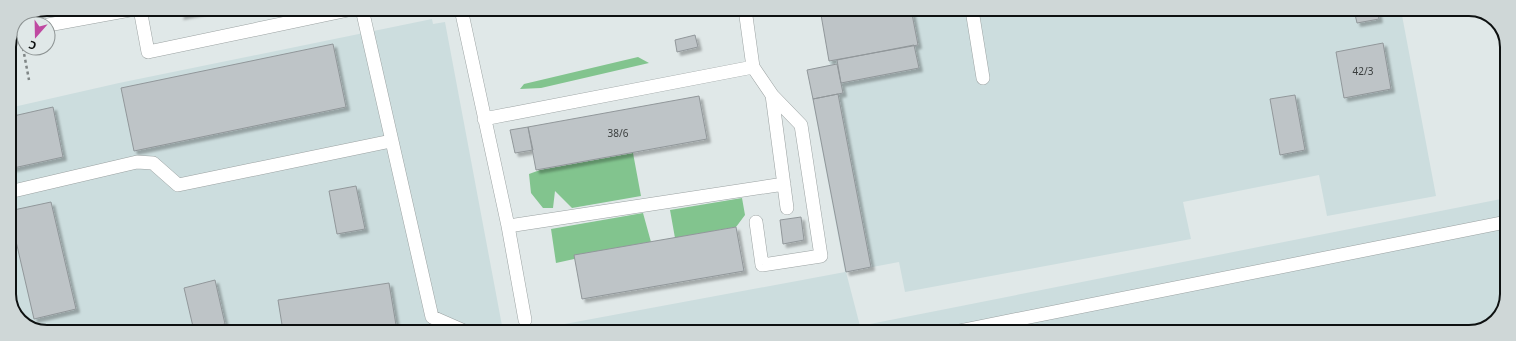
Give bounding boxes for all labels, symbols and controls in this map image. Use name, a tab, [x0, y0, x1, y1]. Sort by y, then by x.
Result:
north arrow	[16, 16, 56, 56]
text: С	[27, 38, 38, 54]
house number: 42/3	[1353, 64, 1374, 78]
house number: 38/6	[608, 126, 629, 140]

